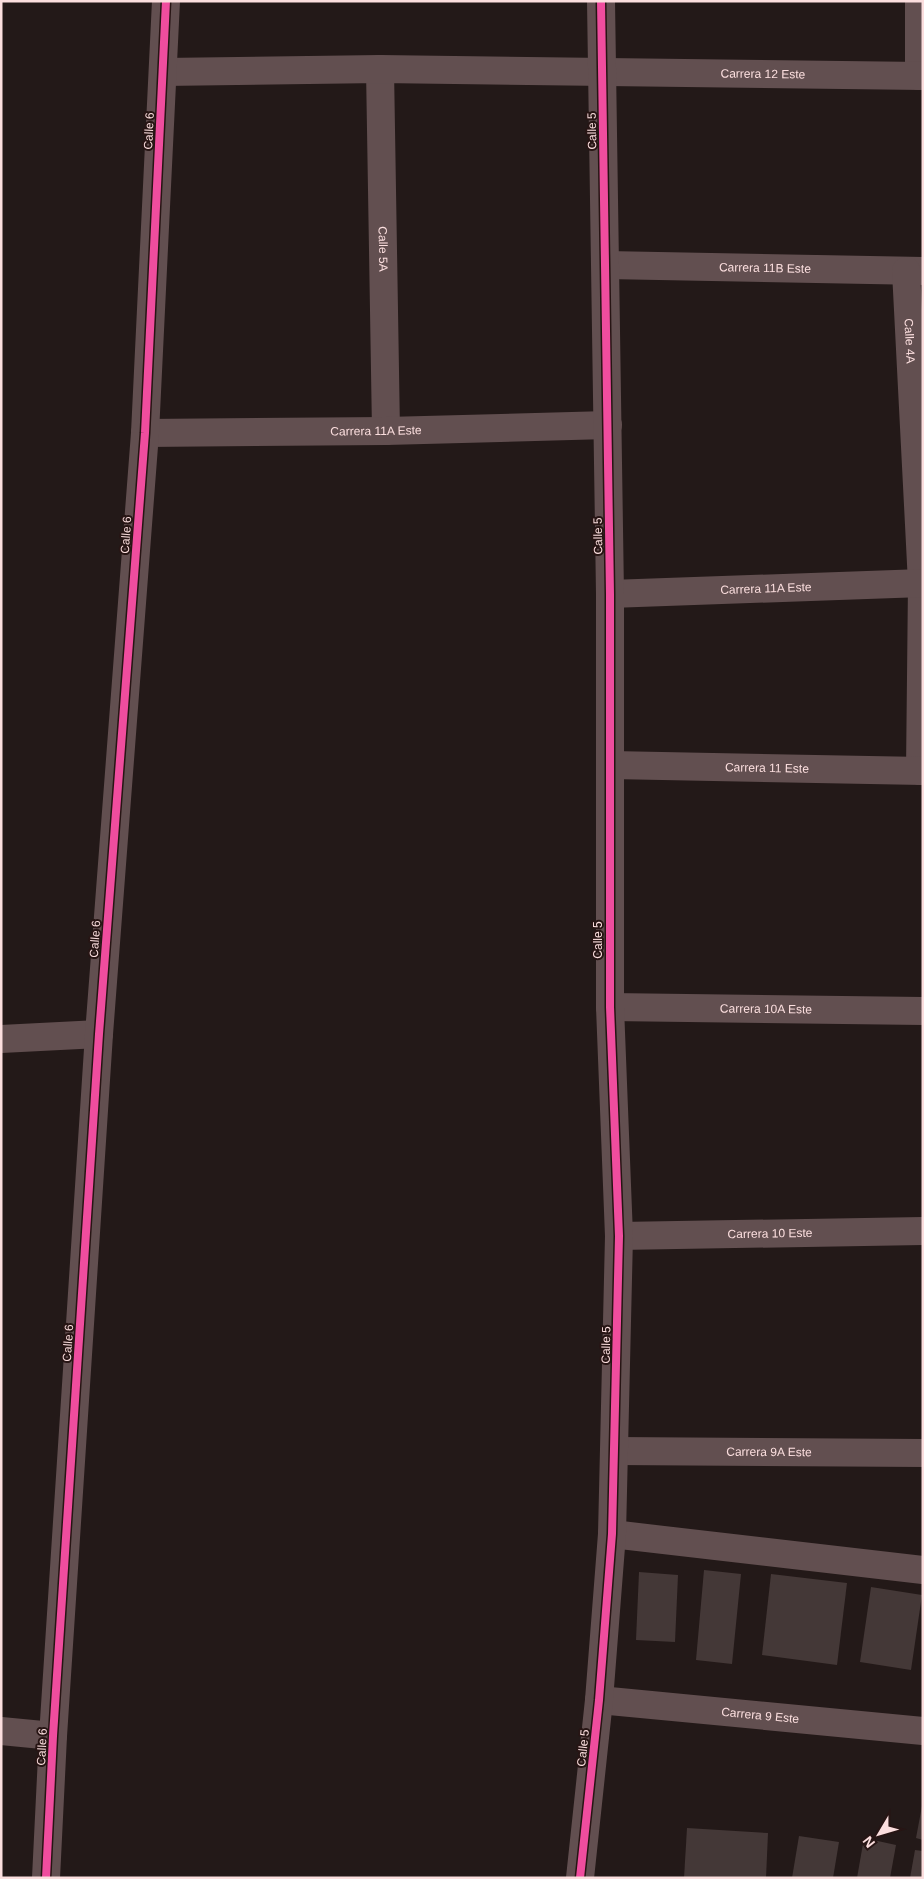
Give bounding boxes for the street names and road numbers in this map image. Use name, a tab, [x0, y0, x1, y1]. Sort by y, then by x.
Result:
street label: Carrera 12 Este	[720, 66, 806, 81]
street label: Calle 6	[141, 112, 157, 150]
street label: Calle 5	[585, 112, 599, 150]
street label: Calle 5A	[376, 226, 390, 272]
street label: Carrera 11B Este	[719, 260, 811, 276]
street label: Calle 4A	[901, 318, 918, 364]
street label: Carrera 11A Este	[330, 423, 422, 438]
street label: Calle 6	[118, 516, 134, 554]
street label: Calle 5	[591, 517, 605, 555]
street label: Carrera 11A Este	[720, 580, 812, 597]
street label: Carrera 11 Este	[725, 760, 809, 776]
street label: Calle 6	[87, 920, 103, 958]
street label: Calle 5	[591, 921, 605, 959]
street label: Carrera 10A Este	[720, 1001, 812, 1017]
street label: Carrera 10 Este	[727, 1226, 813, 1241]
street label: Calle 6	[60, 1324, 76, 1362]
street label: Calle 5	[599, 1326, 613, 1364]
street label: Carrera 9A Este	[726, 1445, 812, 1459]
street label: Carrera 9 Este	[721, 1705, 800, 1726]
street label: Calle 6	[34, 1728, 50, 1766]
street label: Calle 5	[574, 1728, 592, 1767]

